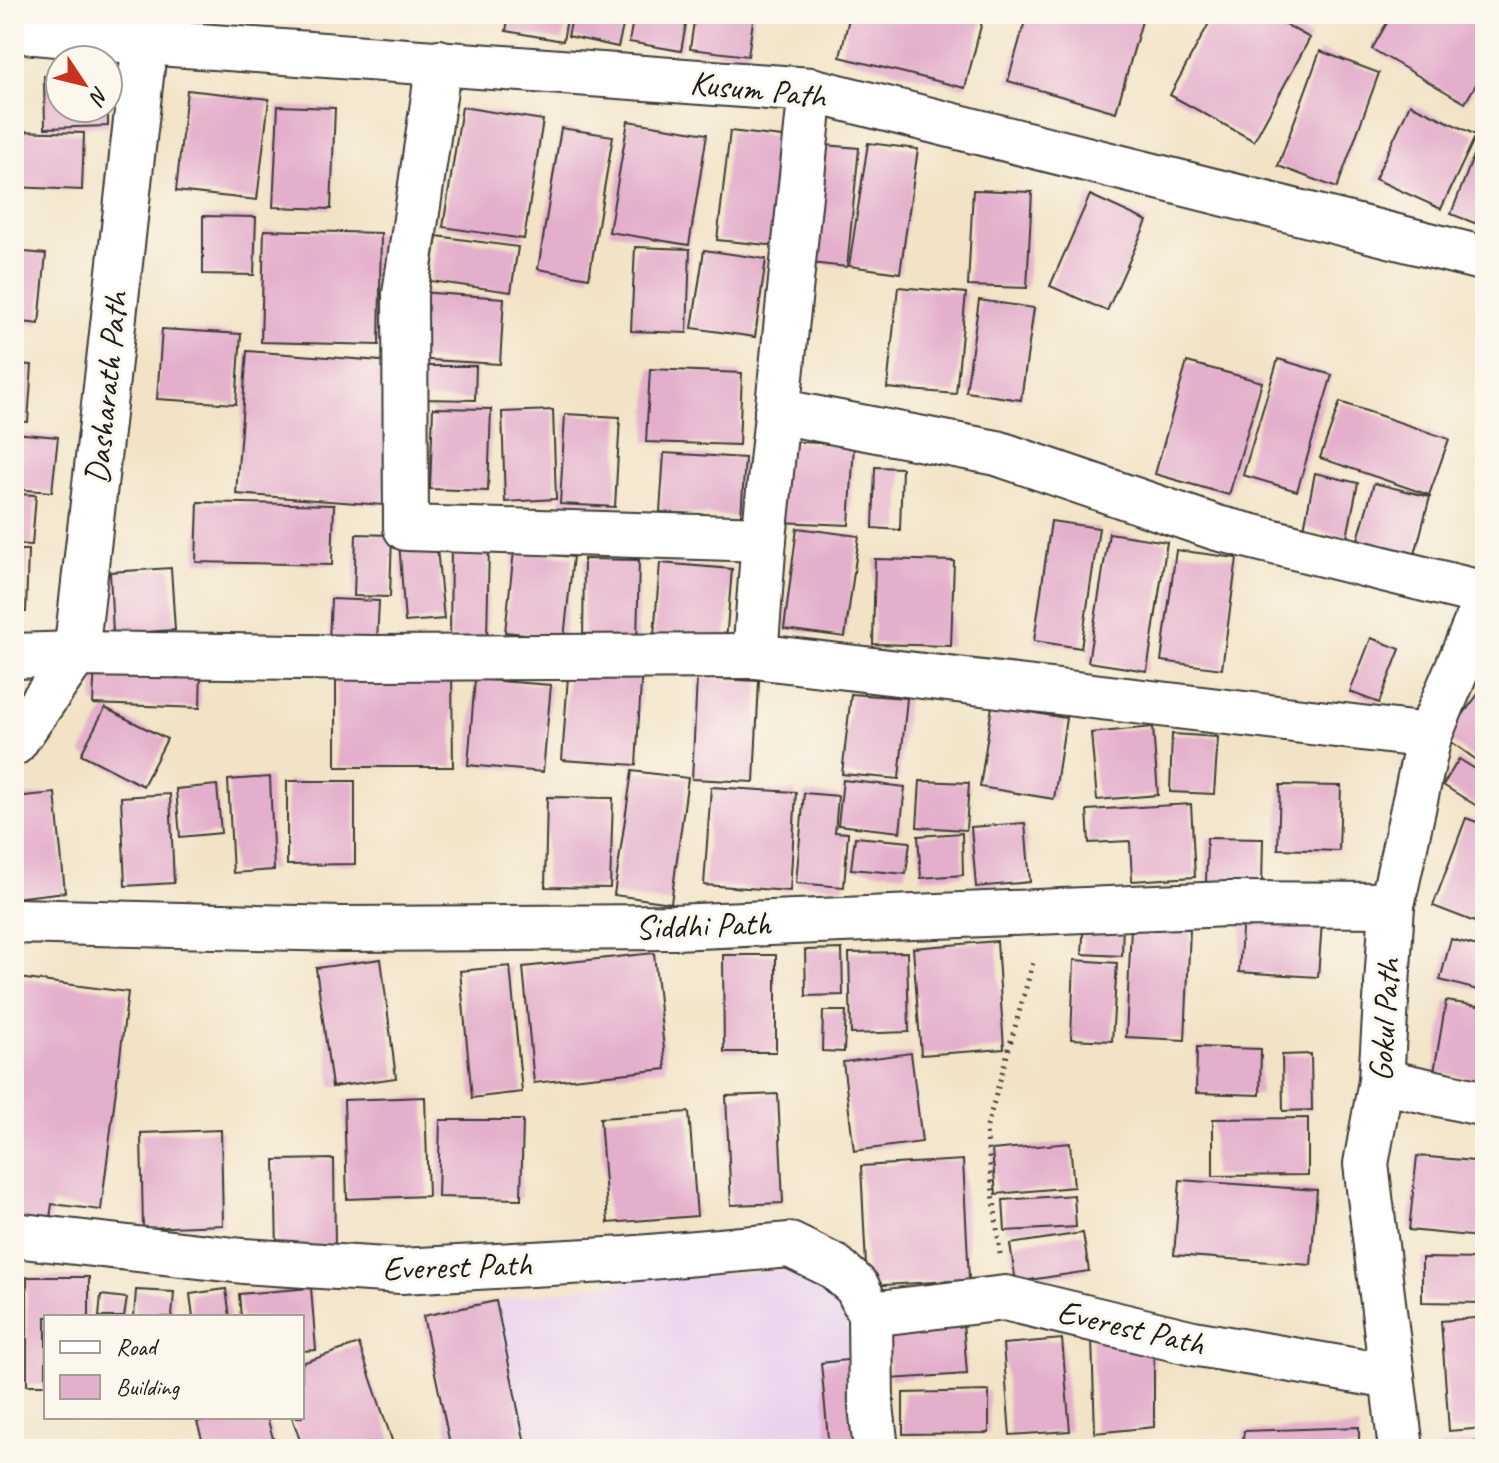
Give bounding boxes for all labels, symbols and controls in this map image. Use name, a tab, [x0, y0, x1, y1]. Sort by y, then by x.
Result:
north arrow	[44, 44, 124, 124]
street label: Kusum Path	[688, 61, 830, 118]
text: N	[82, 81, 115, 111]
street label: Dasharath Path	[75, 288, 138, 486]
street label: Siddhi Path	[635, 901, 773, 949]
street label: Gokul Path	[1358, 955, 1410, 1083]
street label: Everest Path	[382, 1242, 533, 1290]
street label: Everest Path	[1053, 1289, 1209, 1365]
legend	[44, 1315, 304, 1419]
text: Road	[116, 1332, 160, 1362]
text: Building	[116, 1372, 181, 1402]

